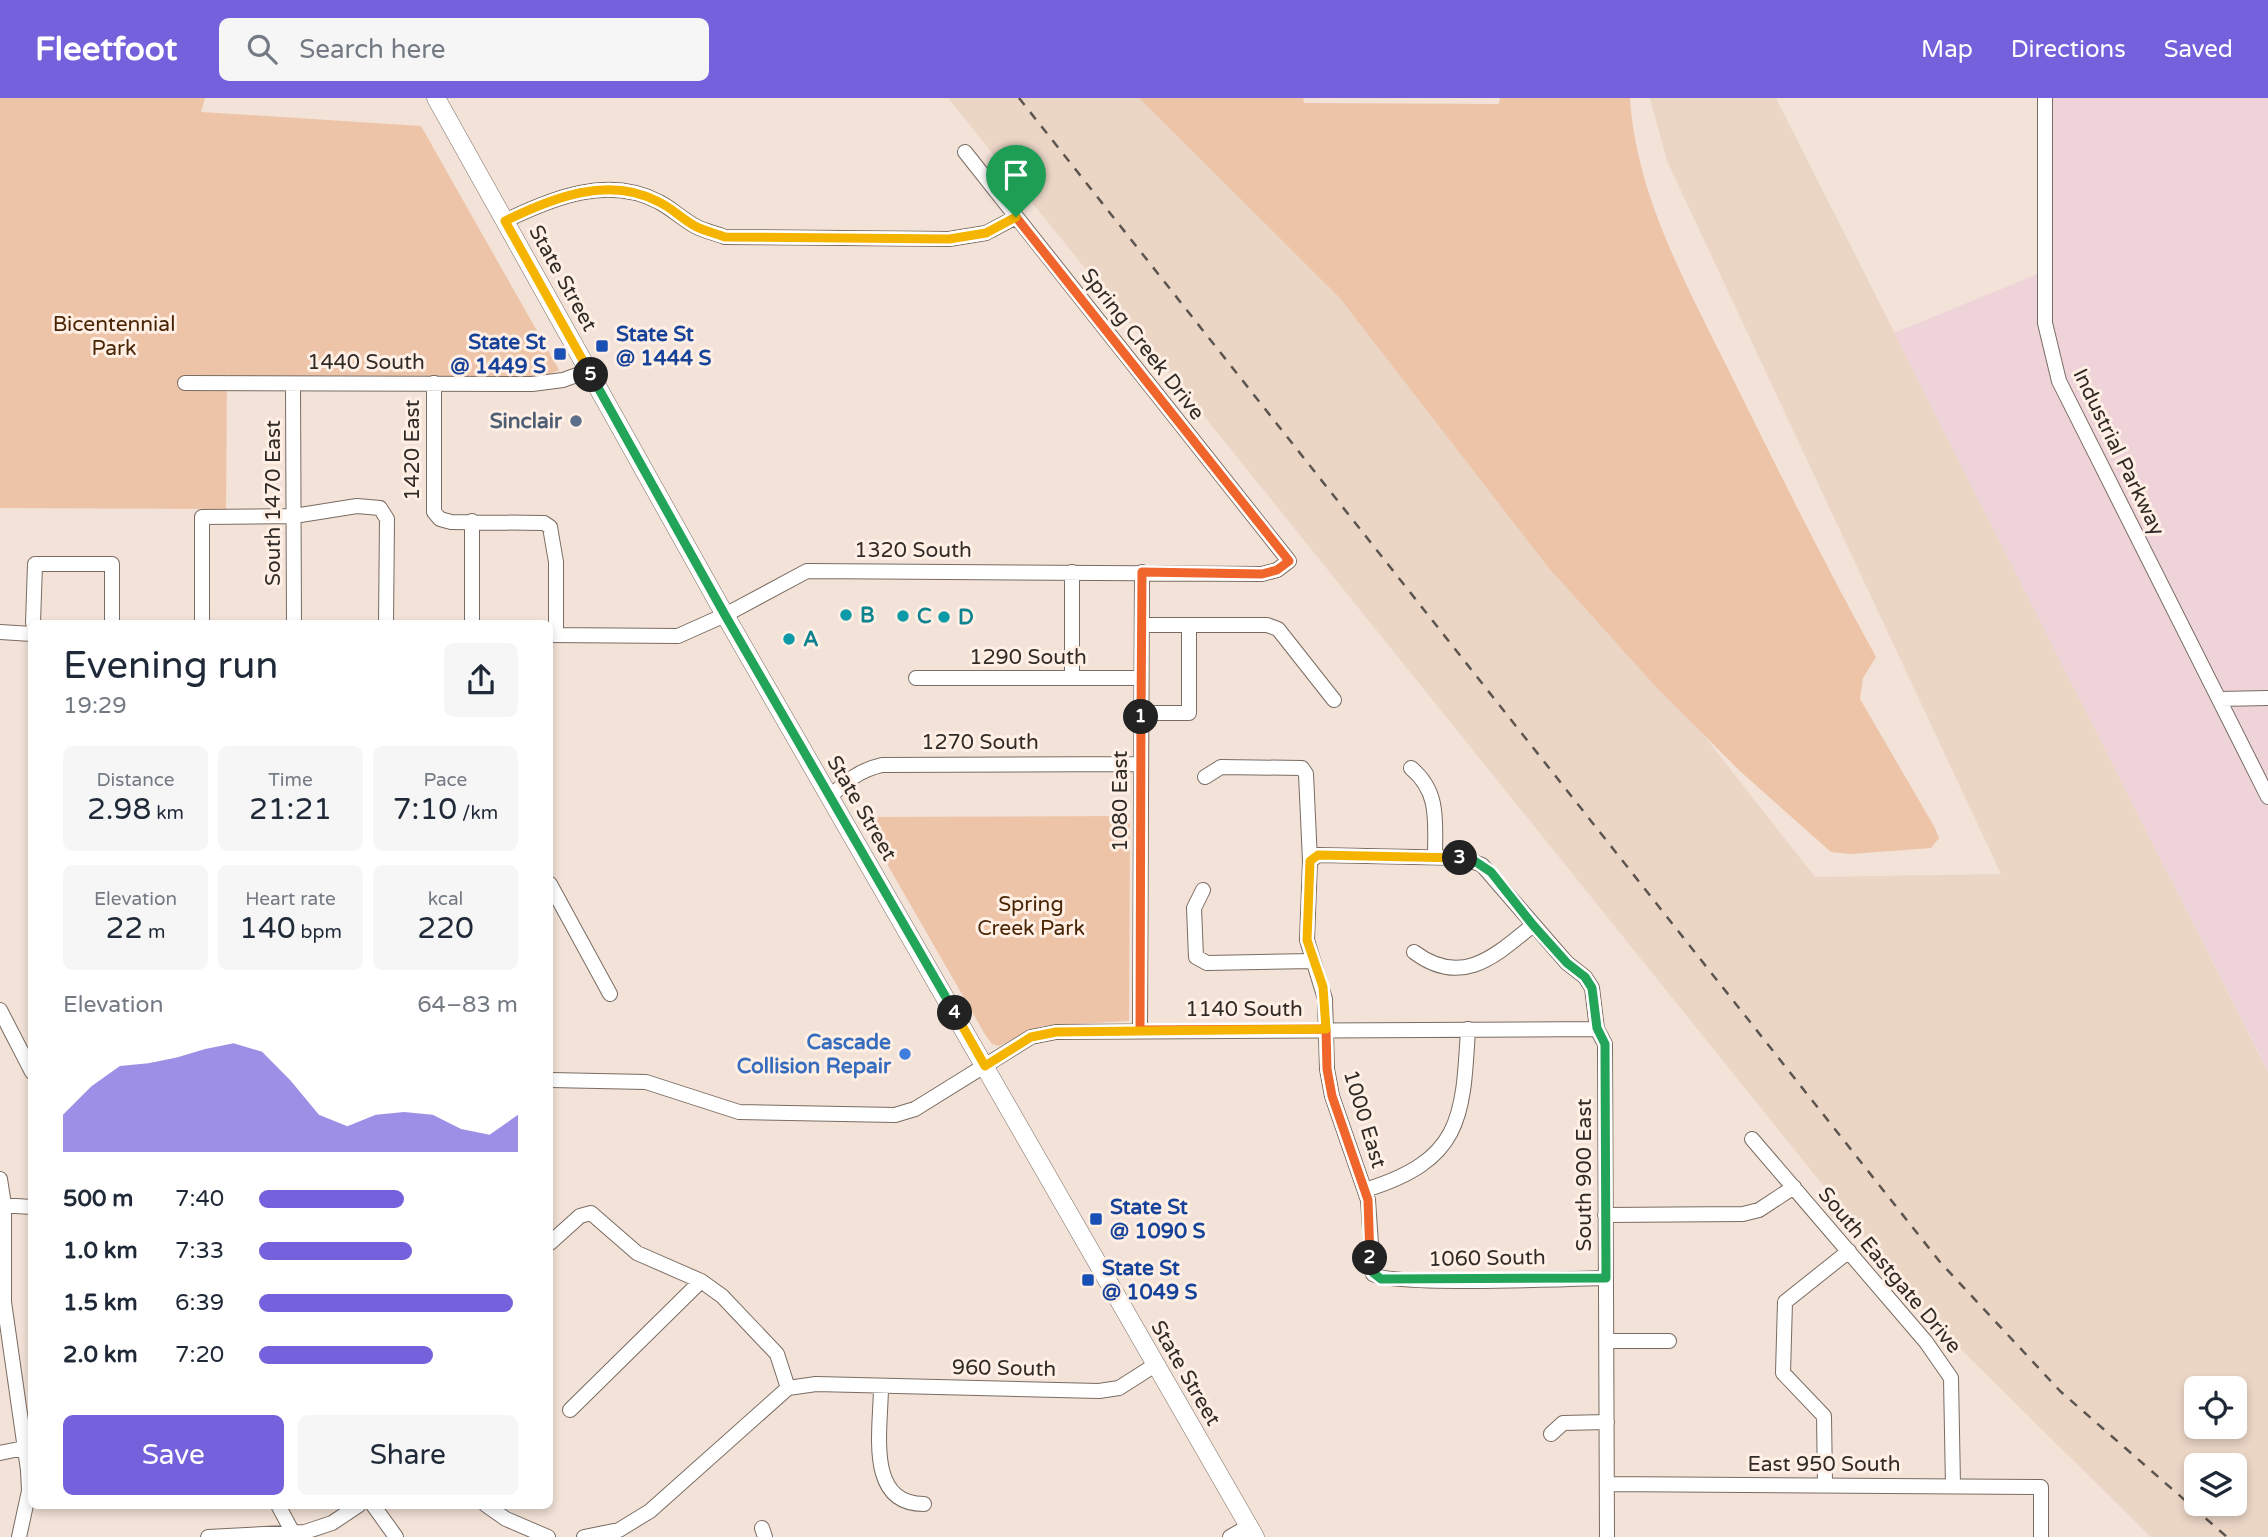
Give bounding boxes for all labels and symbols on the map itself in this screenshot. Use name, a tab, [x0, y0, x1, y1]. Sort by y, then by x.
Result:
pin	[986, 145, 1046, 217]
street label: State Street	[523, 221, 602, 336]
street label: Spring Creek Drive	[1076, 264, 1210, 425]
park label: Bicentennial Park	[53, 312, 175, 361]
place label: State St @ 1444 S	[616, 322, 712, 371]
place label: State St @ 1449 S	[451, 330, 546, 379]
marker: State St @ 1444 S	[594, 338, 610, 354]
marker: State St @ 1449 S	[552, 346, 568, 362]
street label: 1440 South	[307, 350, 425, 375]
pin: 5	[574, 358, 608, 392]
street label: Industrial Parkway	[2067, 365, 2170, 540]
street label: 1420 East	[400, 399, 425, 501]
place label: Sinclair	[490, 409, 563, 434]
marker: Sinclair	[568, 413, 584, 429]
street label: South 1470 East	[261, 420, 286, 586]
street label: 1320 South	[854, 538, 972, 563]
place label: B	[860, 603, 875, 628]
place label: C	[917, 604, 932, 629]
place label: D	[958, 605, 974, 630]
marker: B	[838, 607, 854, 623]
marker: C	[895, 608, 911, 624]
marker: D	[936, 609, 952, 625]
place label: A	[803, 627, 819, 652]
marker: A	[781, 631, 797, 647]
street label: 1290 South	[969, 645, 1087, 670]
pin: 1	[1124, 700, 1158, 734]
street label: 1270 South	[921, 730, 1039, 755]
street label: 1080 East	[1108, 750, 1133, 852]
street label: State Street	[821, 751, 902, 865]
pin: 3	[1442, 840, 1478, 876]
park label: Spring Creek Park	[977, 892, 1085, 941]
pin: 4	[937, 996, 972, 1030]
street label: 1140 South	[1185, 997, 1303, 1022]
place label: Cascade Collision Repair	[737, 1030, 892, 1079]
marker: Cascade Collision Repair	[897, 1046, 913, 1062]
street label: 1000 East	[1338, 1067, 1391, 1171]
street label: South 900 East	[1572, 1099, 1597, 1251]
street label: South Eastgate Drive	[1813, 1182, 1967, 1359]
place label: State St @ 1090 S	[1110, 1195, 1206, 1244]
marker: State St @ 1090 S	[1088, 1211, 1104, 1227]
pin: 2	[1352, 1240, 1388, 1276]
street label: 1060 South	[1428, 1245, 1546, 1272]
place label: State St @ 1049 S	[1102, 1256, 1198, 1305]
marker: State St @ 1049 S	[1080, 1272, 1096, 1288]
street label: State Street	[1145, 1316, 1226, 1430]
street label: 960 South	[952, 1355, 1056, 1382]
street label: East 950 South	[1748, 1452, 1900, 1477]

